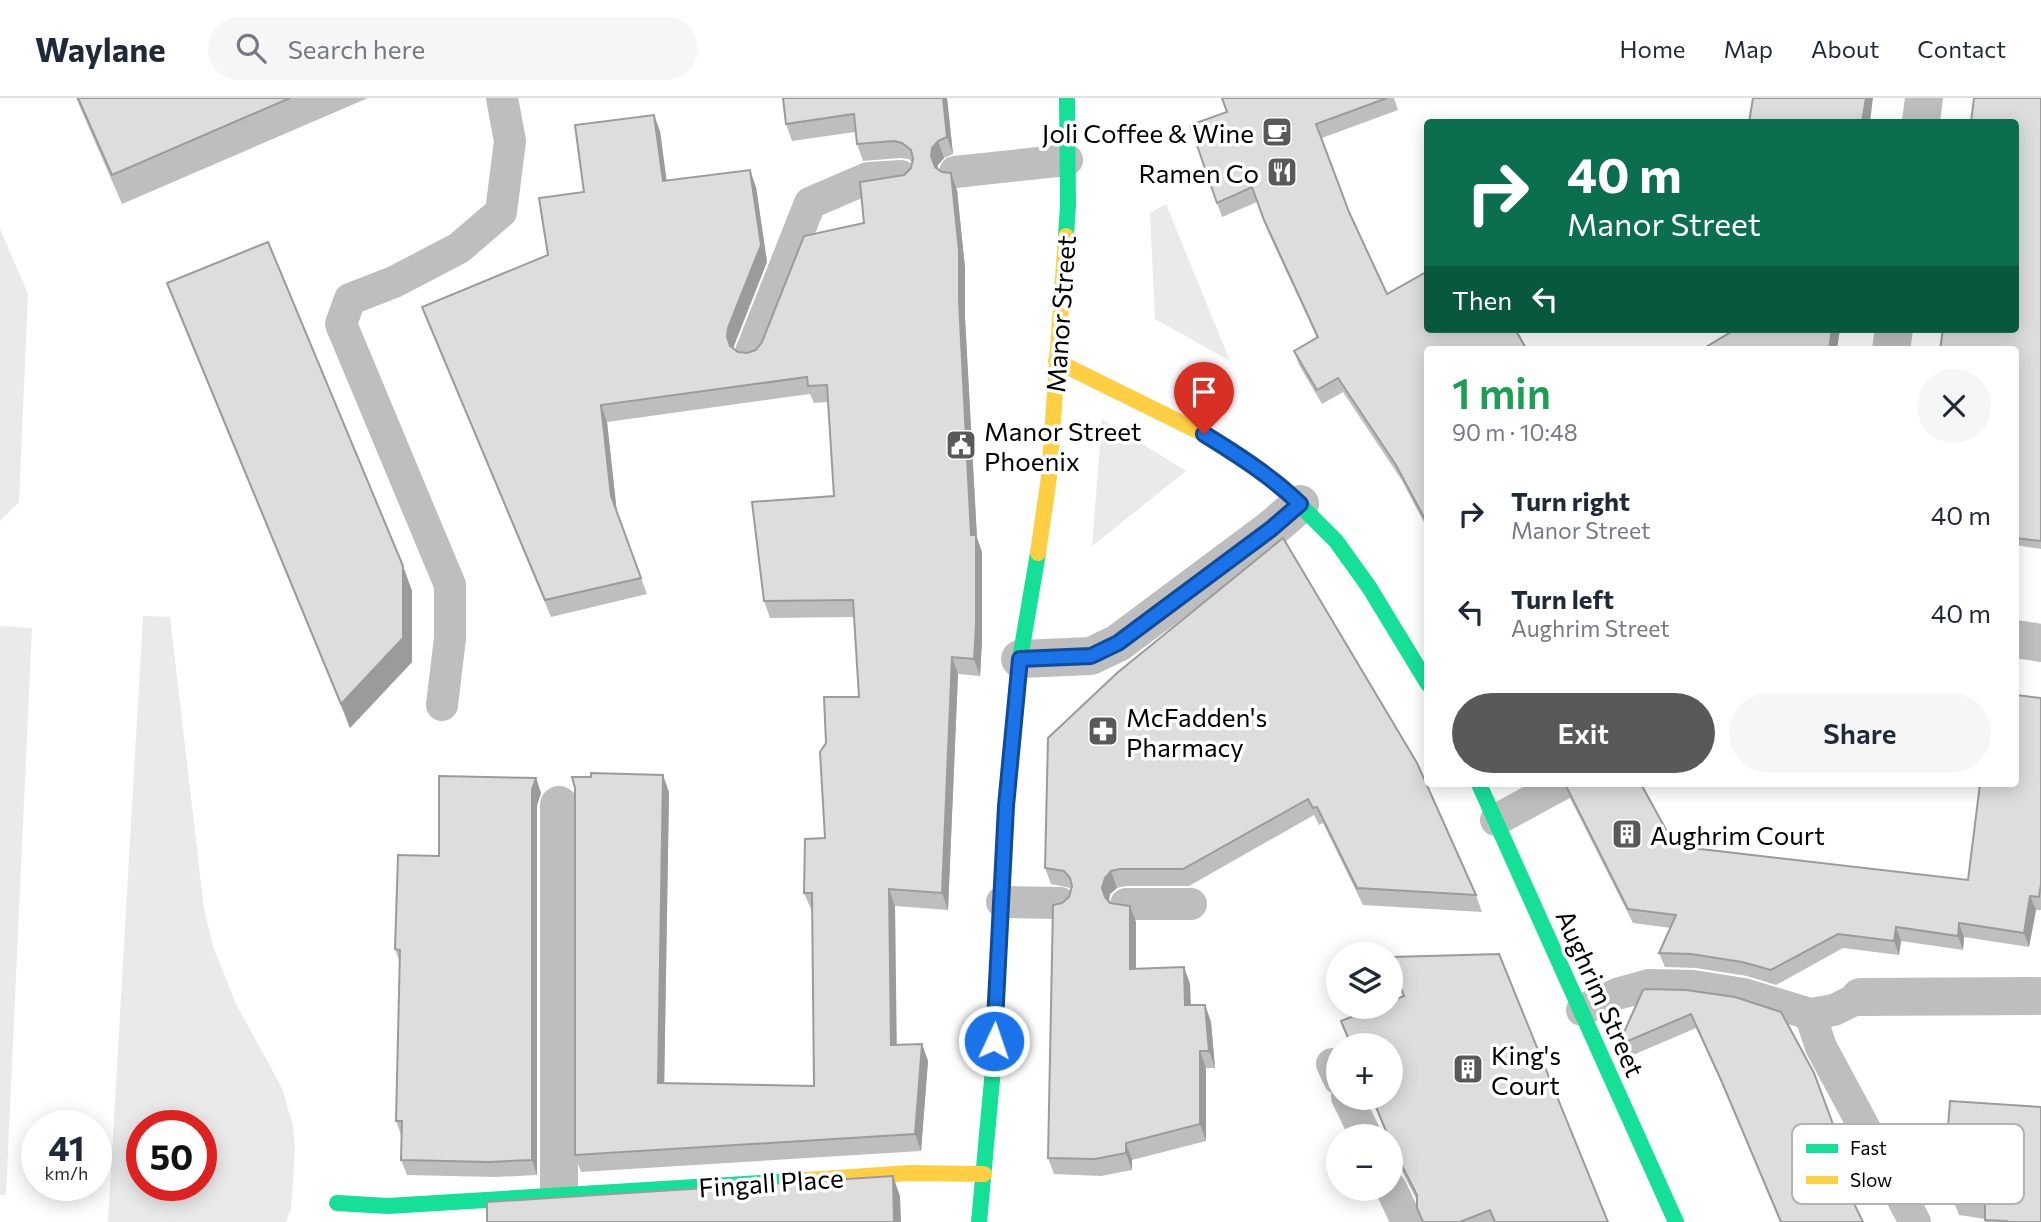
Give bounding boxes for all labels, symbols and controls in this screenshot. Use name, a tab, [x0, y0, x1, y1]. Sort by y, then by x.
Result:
search box	[208, 17, 698, 80]
text: Waylane	[35, 28, 166, 69]
icon: search	[232, 29, 270, 67]
text: Search here	[288, 33, 425, 64]
text: Home	[1620, 34, 1686, 63]
text: Map	[1724, 34, 1773, 63]
text: About	[1811, 34, 1879, 63]
text: Contact	[1917, 34, 2006, 63]
cafe icon: Joli Coffee & Wine	[1260, 115, 1294, 149]
place label: Joli Coffee & Wine	[1042, 117, 1254, 148]
text: 40 m	[1567, 143, 1682, 203]
icon: right	[1452, 147, 1543, 238]
restaurant icon: Ramen Co	[1265, 155, 1299, 189]
place label: Ramen Co	[1138, 157, 1259, 188]
text: Manor Street	[1567, 203, 1761, 243]
street label: Manor Street	[1039, 234, 1081, 394]
icon: left	[1526, 280, 1564, 318]
text: Then	[1452, 284, 1512, 315]
pin	[1174, 362, 1234, 434]
text: 1 min	[1452, 366, 1551, 418]
button: close	[1917, 369, 1991, 443]
icon: arrive	[1185, 373, 1223, 411]
place label: Manor Street Phoenix	[984, 415, 1142, 476]
text: 90 m · 10:48	[1452, 418, 1578, 446]
public building icon: Manor Street Phoenix	[944, 428, 978, 462]
text: Turn right	[1511, 485, 1630, 516]
icon: right	[1452, 495, 1490, 533]
text: 40 m	[1931, 499, 1991, 530]
text: Manor Street	[1511, 516, 1650, 544]
text: Turn left	[1511, 583, 1614, 614]
icon: left	[1452, 593, 1490, 631]
text: 40 m	[1931, 597, 1991, 628]
text: Aughrim Street	[1511, 614, 1670, 642]
button: Exit	[1452, 693, 1715, 773]
button: Share	[1729, 693, 1991, 773]
place label: McFadden's Pharmacy	[1126, 701, 1267, 762]
pharmacy icon: McFadden's Pharmacy	[1086, 714, 1120, 748]
building icon: Aughrim Court	[1610, 817, 1644, 851]
place label: Aughrim Court	[1650, 819, 1825, 850]
street label: Aughrim Street	[1550, 905, 1652, 1081]
map controls	[1326, 942, 1403, 1201]
button: layers	[1326, 942, 1403, 1019]
position arrow	[957, 1004, 1031, 1078]
button: +	[1326, 1033, 1403, 1110]
place label: King's Court	[1491, 1039, 1561, 1100]
building icon: King's Court	[1451, 1052, 1485, 1086]
speed limit sign: 50	[126, 1110, 217, 1201]
button: −	[1326, 1124, 1403, 1201]
legend	[1792, 1124, 2024, 1204]
text: 41	[48, 1125, 85, 1168]
text: Fast	[1850, 1136, 1887, 1159]
street label: Fingall Place	[697, 1161, 845, 1203]
text: km/h	[45, 1162, 88, 1184]
text: Slow	[1850, 1168, 1892, 1191]

